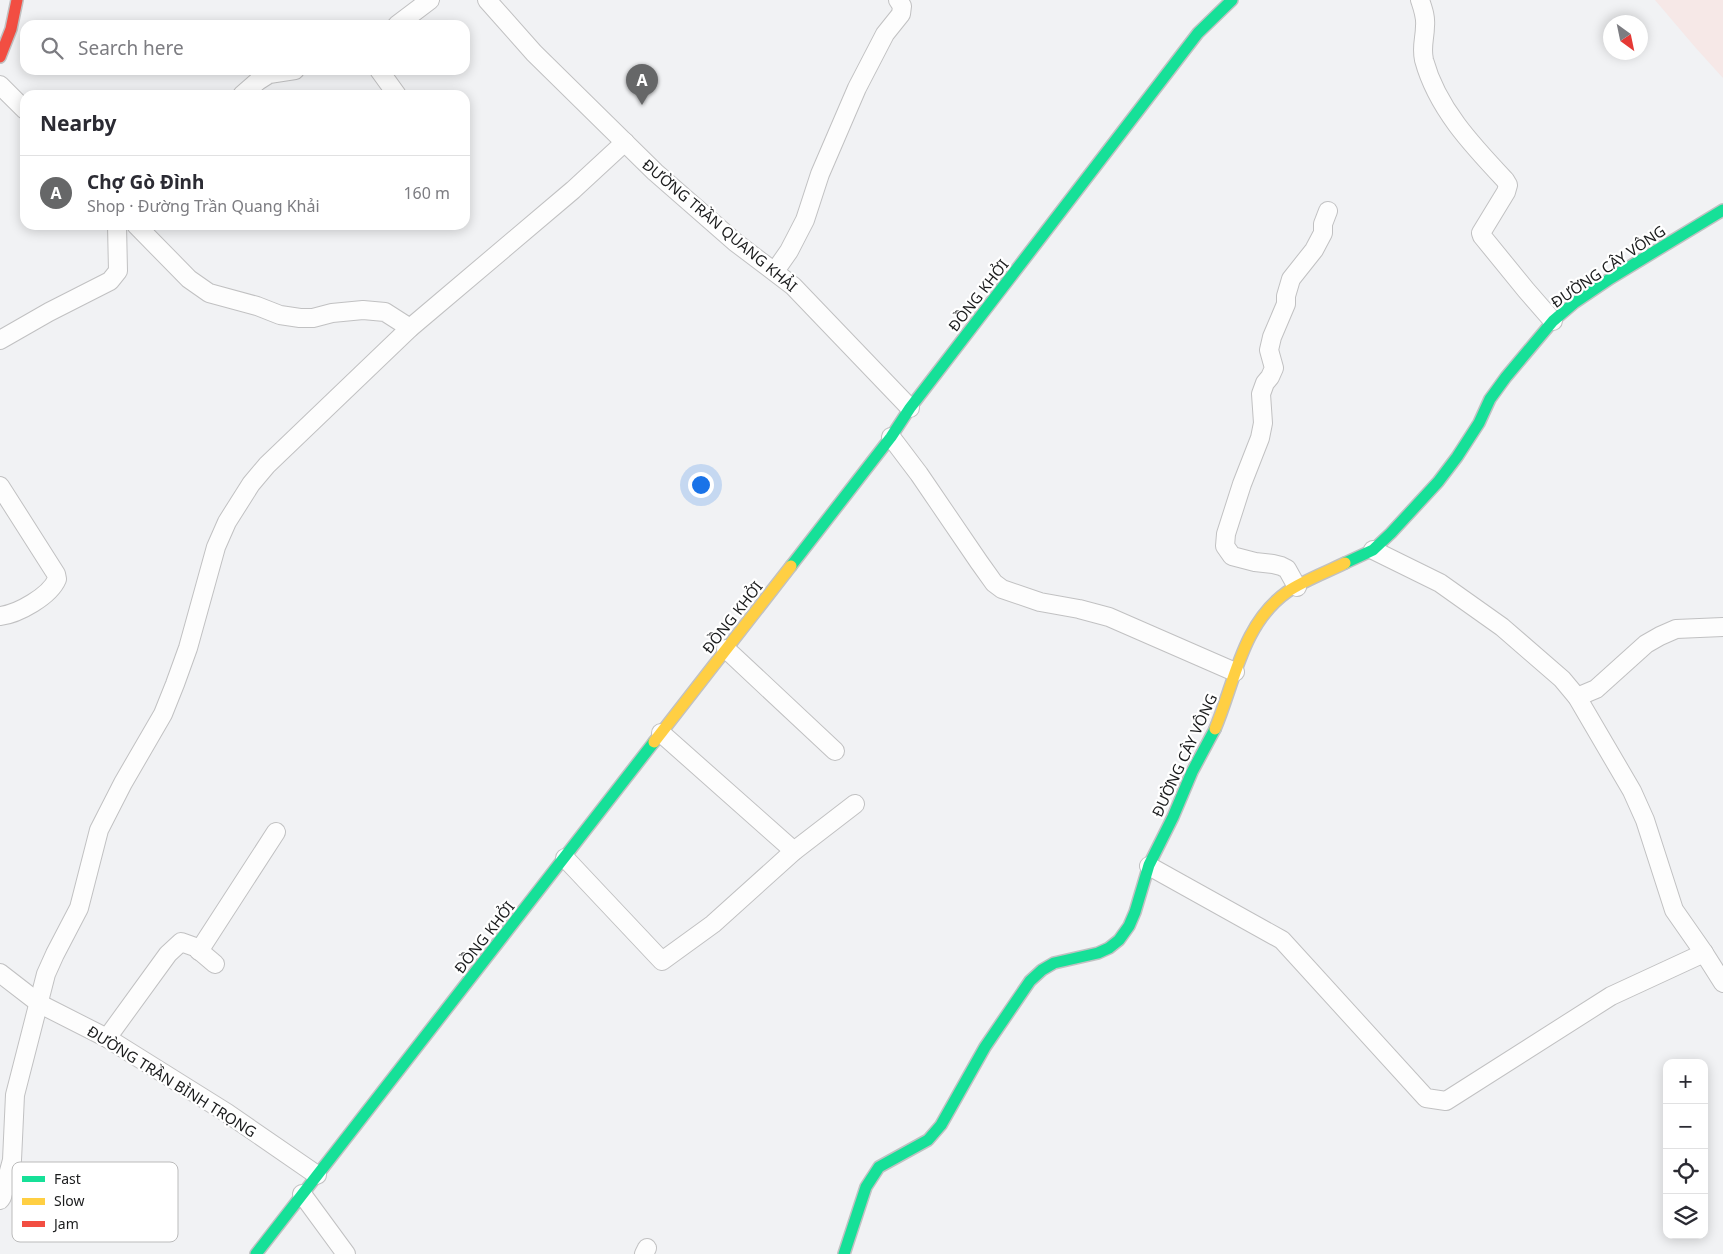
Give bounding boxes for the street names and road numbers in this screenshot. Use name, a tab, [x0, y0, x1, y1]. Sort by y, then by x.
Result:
street label: ĐƯỜNG TRẦN QUANG KHẢI	[638, 154, 802, 296]
street label: ĐƯỜNG CÂY VÔNG	[1547, 220, 1669, 312]
street label: ĐỒNG KHỞI	[944, 255, 1012, 335]
street label: ĐỒNG KHỞI	[698, 577, 766, 657]
street label: ĐƯỜNG CÂY VÔNG	[1147, 690, 1221, 820]
street label: ĐỒNG KHỞI	[450, 897, 518, 977]
street label: ĐƯỜNG TRẦN BÌNH TRỌNG	[84, 1021, 260, 1141]

